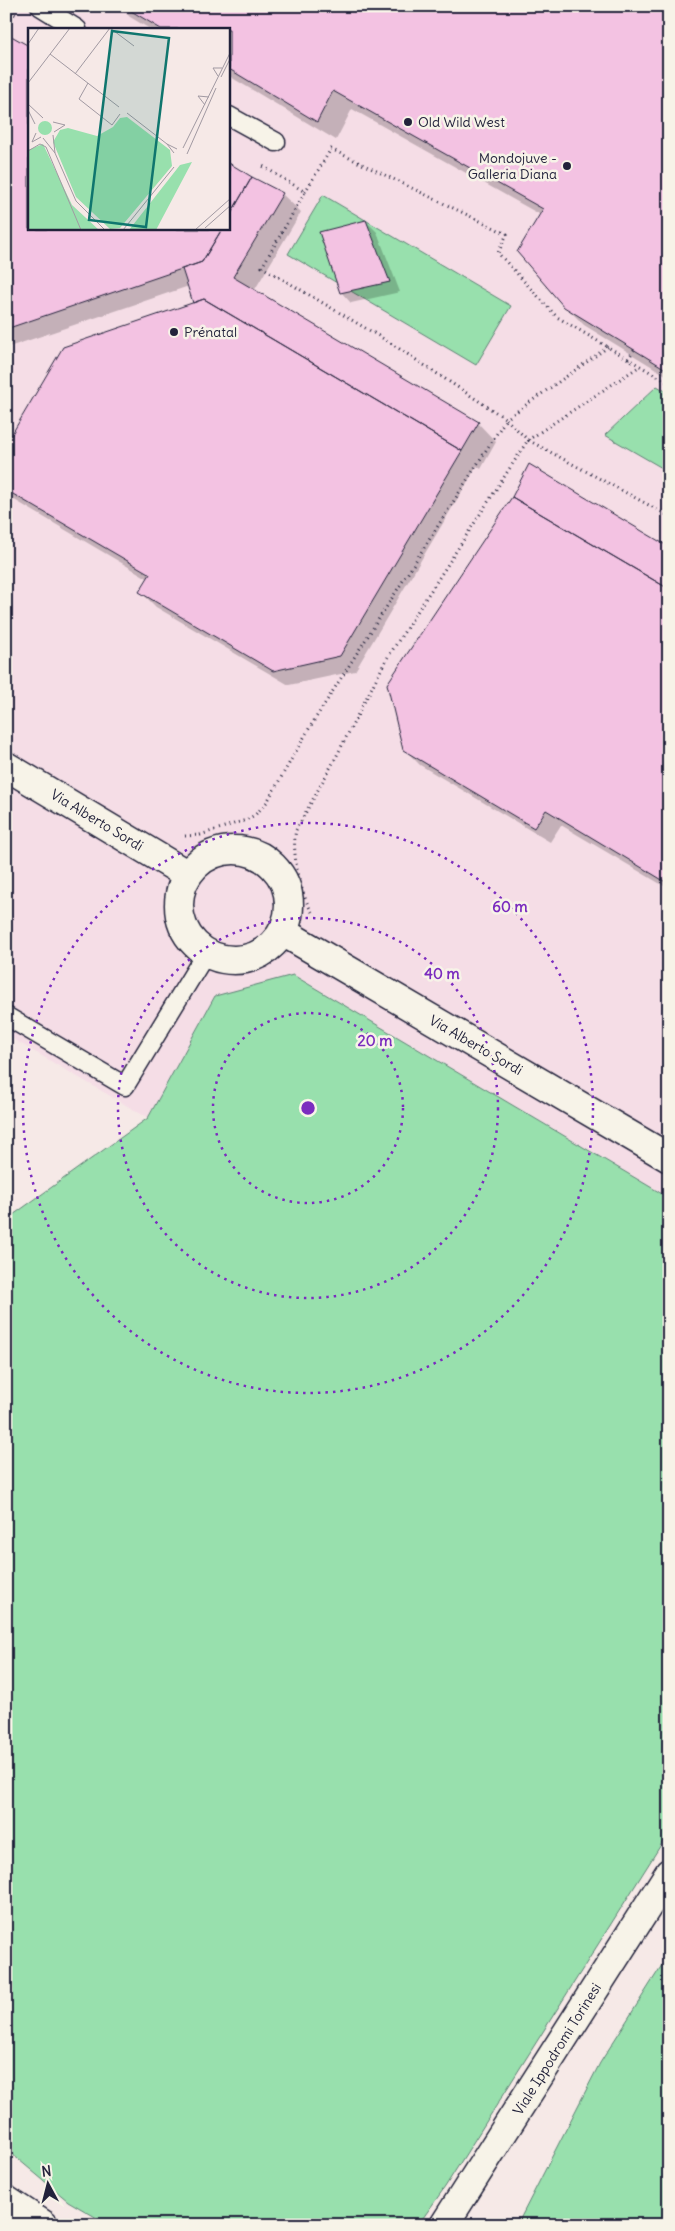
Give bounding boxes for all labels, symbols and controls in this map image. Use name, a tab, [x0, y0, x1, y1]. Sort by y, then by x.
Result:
inset map	[28, 28, 230, 230]
place label: Old Wild West	[418, 113, 505, 131]
marker: Old Wild West	[402, 116, 414, 128]
place label: Mondojuve - Galleria Diana	[468, 149, 557, 183]
marker: Mondojuve - Galleria Diana	[561, 160, 573, 172]
place label: Prénatal	[184, 323, 237, 341]
marker: Prénatal	[168, 326, 180, 338]
street label: Via Alberto Sordi	[47, 785, 147, 855]
text: 60 m	[492, 897, 528, 916]
text: 40 m	[424, 964, 460, 983]
street label: Via Alberto Sordi	[426, 1011, 526, 1079]
text: 20 m	[358, 1031, 392, 1050]
centre of rings	[299, 1099, 317, 1117]
street label: Viale Ippodromi Torinesi	[509, 1980, 605, 2118]
north arrow	[22, 2158, 72, 2208]
text: N	[41, 2162, 52, 2181]

